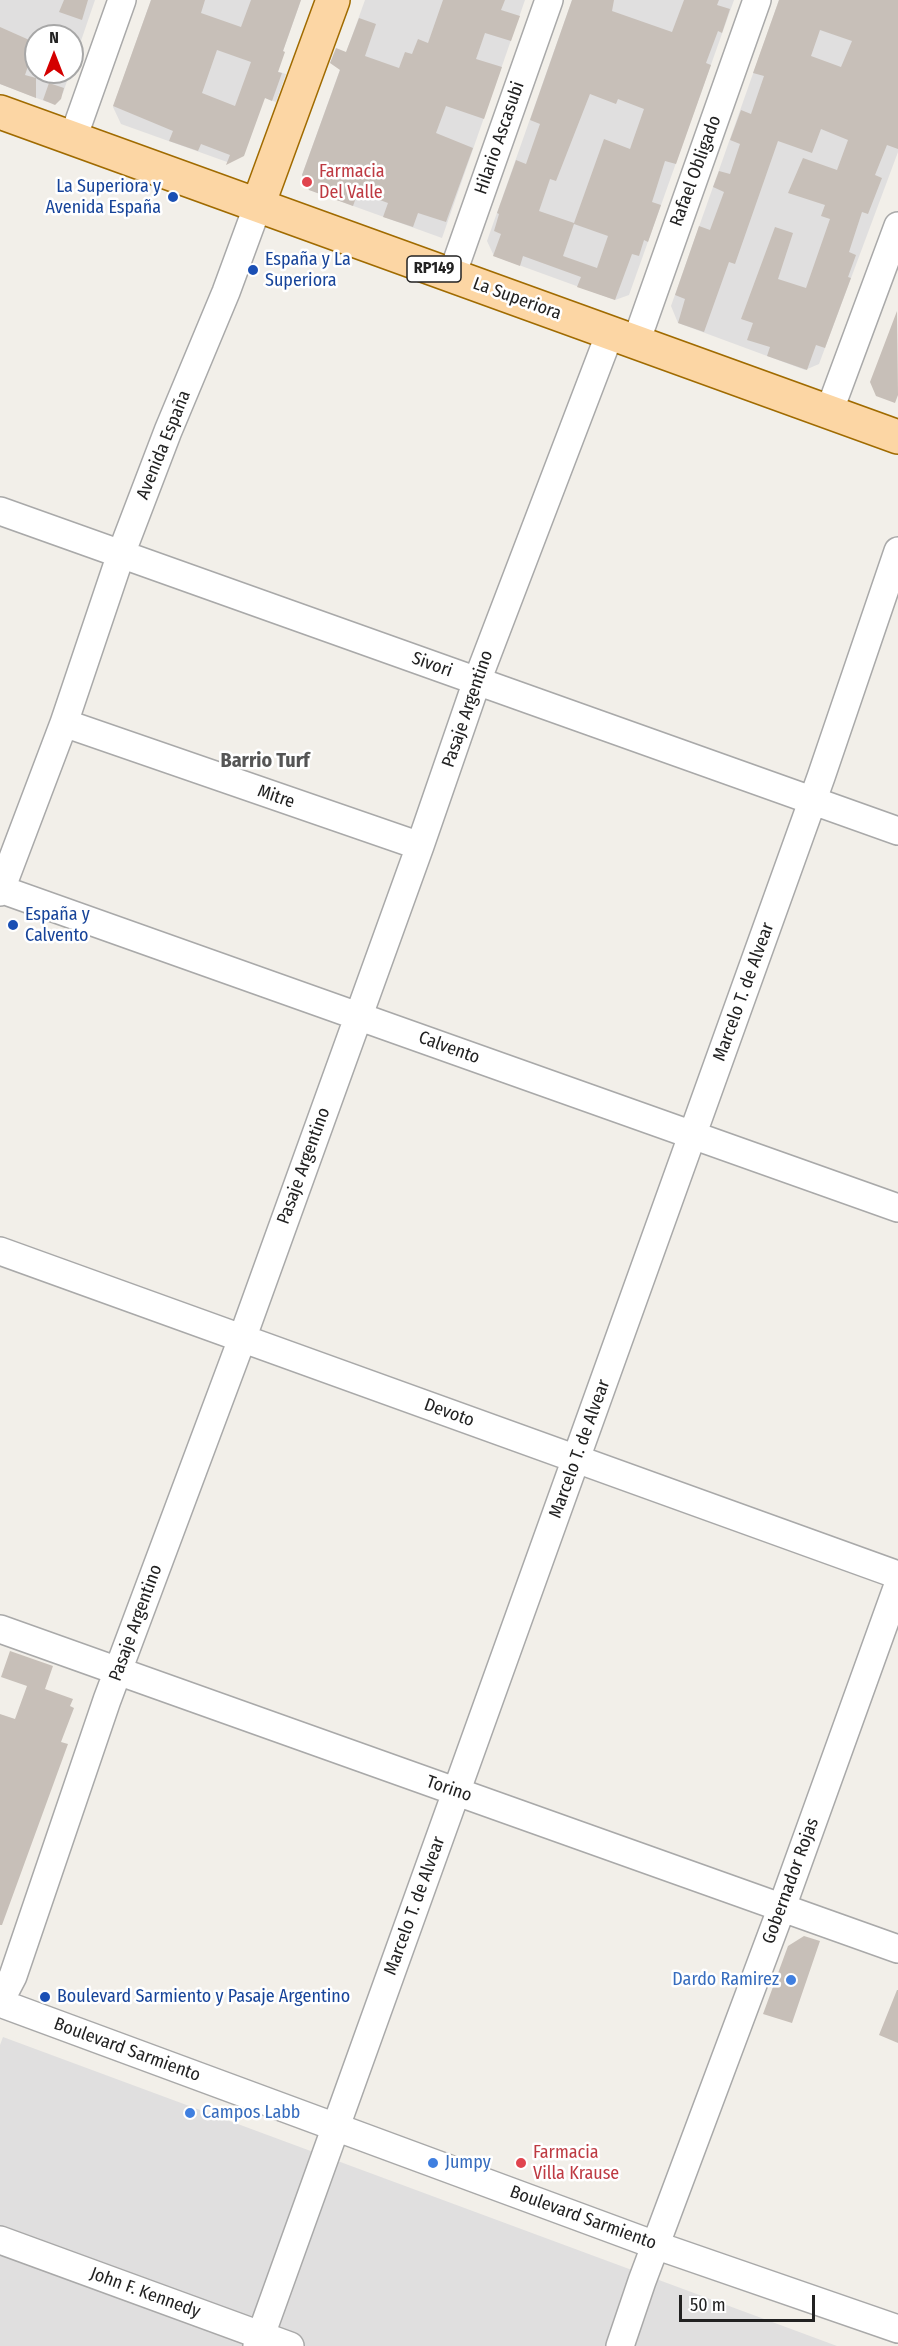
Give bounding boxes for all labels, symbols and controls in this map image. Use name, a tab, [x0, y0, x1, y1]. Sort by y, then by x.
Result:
north arrow	[24, 24, 84, 84]
text: N	[49, 28, 59, 47]
street label: Hilario Ascasubi	[471, 79, 529, 197]
street label: Rafael Obligado	[666, 113, 726, 229]
place label: Farmacia Del Valle	[319, 161, 385, 204]
marker: Farmacia Del Valle	[300, 175, 314, 189]
place label: La Superiora y Avenida España	[45, 176, 161, 219]
marker: La Superiora y Avenida España	[166, 190, 180, 204]
place label: España y La Superiora	[265, 249, 351, 292]
road number: RP149	[407, 256, 461, 282]
marker: España y La Superiora	[246, 263, 260, 277]
street label: La Superiora	[470, 273, 564, 325]
street label: Avenida España	[132, 387, 196, 503]
street label: Sivori	[409, 648, 455, 682]
street label: Pasaje Argentino	[438, 648, 498, 770]
district label: Barrio Turf	[220, 749, 310, 773]
street label: Mitre	[255, 781, 297, 813]
place label: España y Calvento	[25, 904, 90, 946]
marker: España y Calvento	[6, 918, 20, 932]
street label: Marcelo T. de Alvear	[709, 920, 779, 1064]
street label: Calvento	[415, 1027, 483, 1069]
street label: Pasaje Argentino	[273, 1105, 335, 1227]
street label: Marcelo T. de Alvear	[545, 1377, 615, 1521]
street label: Devoto	[421, 1394, 477, 1432]
street label: Pasaje Argentino	[105, 1562, 167, 1684]
street label: Torino	[423, 1771, 475, 1807]
street label: Gobernador Rojas	[758, 1815, 824, 1947]
street label: Marcelo T. de Alvear	[380, 1834, 450, 1978]
place label: Dardo Ramirez	[672, 1969, 779, 1991]
marker: Dardo Ramirez	[784, 1973, 798, 1987]
place label: Boulevard Sarmiento y Pasaje Argentino	[57, 1986, 350, 2008]
marker: Boulevard Sarmiento y Pasaje Argentino	[38, 1990, 52, 2004]
street label: Boulevard Sarmiento	[51, 2013, 203, 2087]
place label: Campos Labb	[202, 2102, 300, 2124]
marker: Campos Labb	[183, 2106, 197, 2120]
place label: Farmacia Villa Krause	[533, 2142, 619, 2184]
place label: Jumpy	[445, 2152, 491, 2174]
marker: Jumpy	[426, 2156, 440, 2170]
marker: Farmacia Villa Krause	[514, 2156, 528, 2170]
street label: Boulevard Sarmiento	[507, 2181, 659, 2255]
street label: John F. Kennedy	[87, 2263, 203, 2323]
scale bar	[682, 2283, 818, 2321]
text: 50 m	[690, 2294, 726, 2316]

